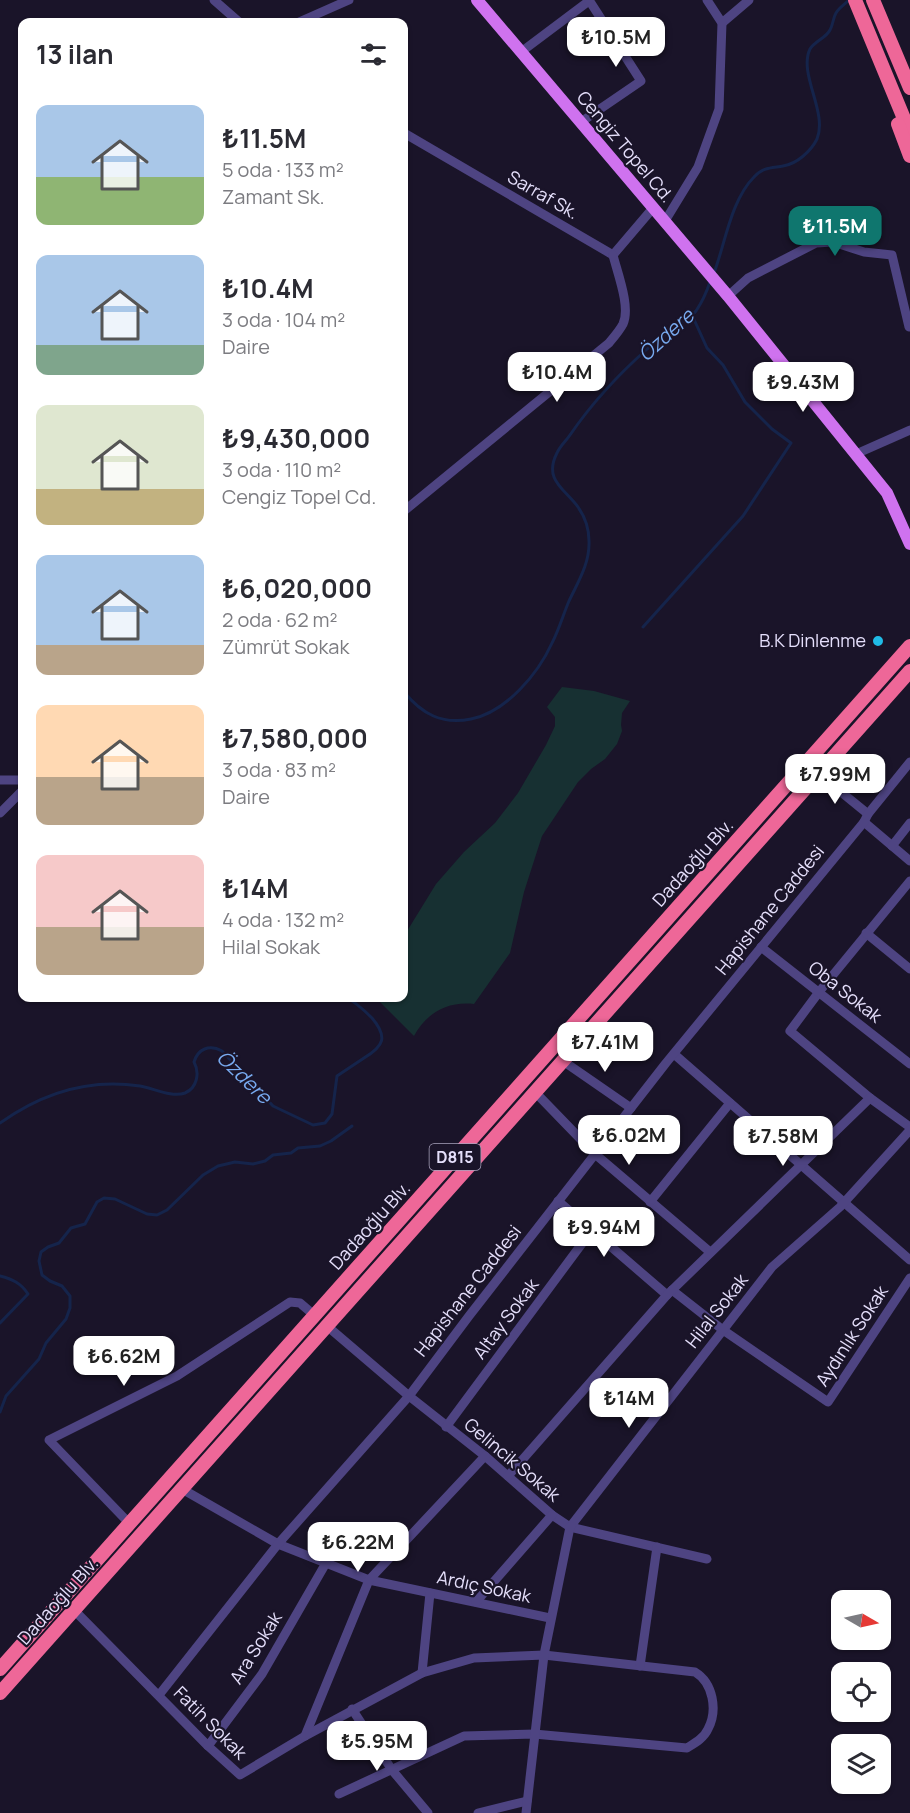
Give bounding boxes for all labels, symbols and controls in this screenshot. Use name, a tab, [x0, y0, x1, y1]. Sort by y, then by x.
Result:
pin: ₺10.5M	[567, 17, 665, 68]
text: ₺10.5M	[581, 23, 651, 50]
text: 13 ilan	[36, 36, 114, 72]
icon: filters	[357, 38, 390, 71]
street label: Cengiz Topel Cd.	[572, 85, 680, 207]
text: ₺11.5M	[222, 120, 306, 156]
icon: home	[84, 129, 156, 201]
text: 5 oda · 133 m²	[222, 156, 344, 183]
street label: Sarraf Sk.	[504, 164, 583, 224]
text: Zamant Sk.	[222, 183, 325, 210]
pin: ₺11.5M	[786, 206, 884, 257]
text: ₺11.5M	[803, 212, 867, 239]
text: ₺10.4M	[222, 270, 314, 306]
icon: home	[84, 279, 156, 351]
water label: Özdere	[632, 301, 700, 367]
text: 3 oda · 104 m²	[222, 306, 345, 333]
text: Daire	[222, 333, 270, 360]
pin: ₺10.4M	[508, 352, 606, 403]
text: ₺10.4M	[522, 358, 592, 385]
pin: ₺9.43M	[754, 362, 852, 413]
text: ₺9.43M	[767, 368, 839, 395]
text: ₺9,430,000	[222, 420, 370, 456]
icon: home	[84, 429, 156, 501]
text: 3 oda · 110 m²	[222, 456, 341, 483]
text: Cengiz Topel Cd.	[222, 483, 376, 510]
text: ₺6,020,000	[222, 570, 372, 606]
icon: home	[84, 579, 156, 651]
text: 2 oda · 62 m²	[222, 606, 338, 633]
place label: B.K Dinlenme	[759, 628, 866, 652]
text: Zümrüt Sokak	[222, 633, 349, 660]
marker: B.K Dinlenme	[871, 634, 885, 648]
text: ₺7,580,000	[222, 720, 368, 756]
icon: home	[84, 729, 156, 801]
pin: ₺7.99M	[786, 754, 884, 805]
text: 3 oda · 83 m²	[222, 756, 336, 783]
text: ₺7.99M	[799, 760, 871, 787]
text: Daire	[222, 783, 270, 810]
street label: Dadaoğlu Blv.	[647, 813, 738, 911]
street label: Hapishane Caddesi	[709, 839, 829, 979]
text: ₺14M	[222, 870, 289, 906]
icon: home	[84, 879, 156, 951]
text: 4 oda · 132 m²	[222, 906, 344, 933]
text: Hilal Sokak	[222, 933, 320, 960]
street label: Oba Sokak	[804, 955, 888, 1028]
pin: ₺7.41M	[556, 1022, 654, 1073]
text: ₺7.41M	[571, 1028, 639, 1055]
water label: Özdere	[211, 1044, 279, 1110]
pin: ₺6.02M	[580, 1115, 678, 1166]
pin: ₺7.58M	[734, 1116, 832, 1167]
text: ₺6.02M	[592, 1121, 666, 1148]
text: ₺7.58M	[748, 1122, 818, 1149]
road number: D815	[430, 1144, 480, 1170]
street label: Dadaoğlu Blv.	[324, 1176, 415, 1274]
pin: ₺9.94M	[555, 1207, 653, 1258]
text: ₺9.94M	[567, 1213, 641, 1240]
street label: Hapishane Caddesi	[408, 1220, 526, 1361]
street label: Hilal Sokak	[680, 1267, 753, 1353]
street label: Altay Sokak	[467, 1272, 544, 1364]
street label: Aydınlık Sokak	[810, 1279, 893, 1391]
pin: ₺6.62M	[75, 1336, 173, 1387]
text: ₺6.62M	[87, 1342, 161, 1369]
pin: ₺14M	[593, 1378, 665, 1429]
text: ₺14M	[603, 1384, 655, 1411]
street label: Gelincik Sokak	[460, 1412, 566, 1507]
pin: ₺6.22M	[309, 1522, 407, 1573]
text: ₺6.22M	[322, 1528, 394, 1555]
street label: Dadaoğlu Blv.	[12, 1551, 103, 1649]
street label: Ardıç Sokak	[435, 1564, 535, 1608]
north arrow	[831, 1590, 891, 1650]
map controls	[831, 1590, 891, 1794]
street label: Ara Sokak	[224, 1606, 287, 1688]
button: locate	[831, 1662, 891, 1722]
street label: Fatih Sokak	[169, 1681, 253, 1765]
pin: ₺5.95M	[328, 1721, 426, 1772]
text: ₺5.95M	[341, 1727, 413, 1754]
button: layers	[831, 1734, 891, 1794]

